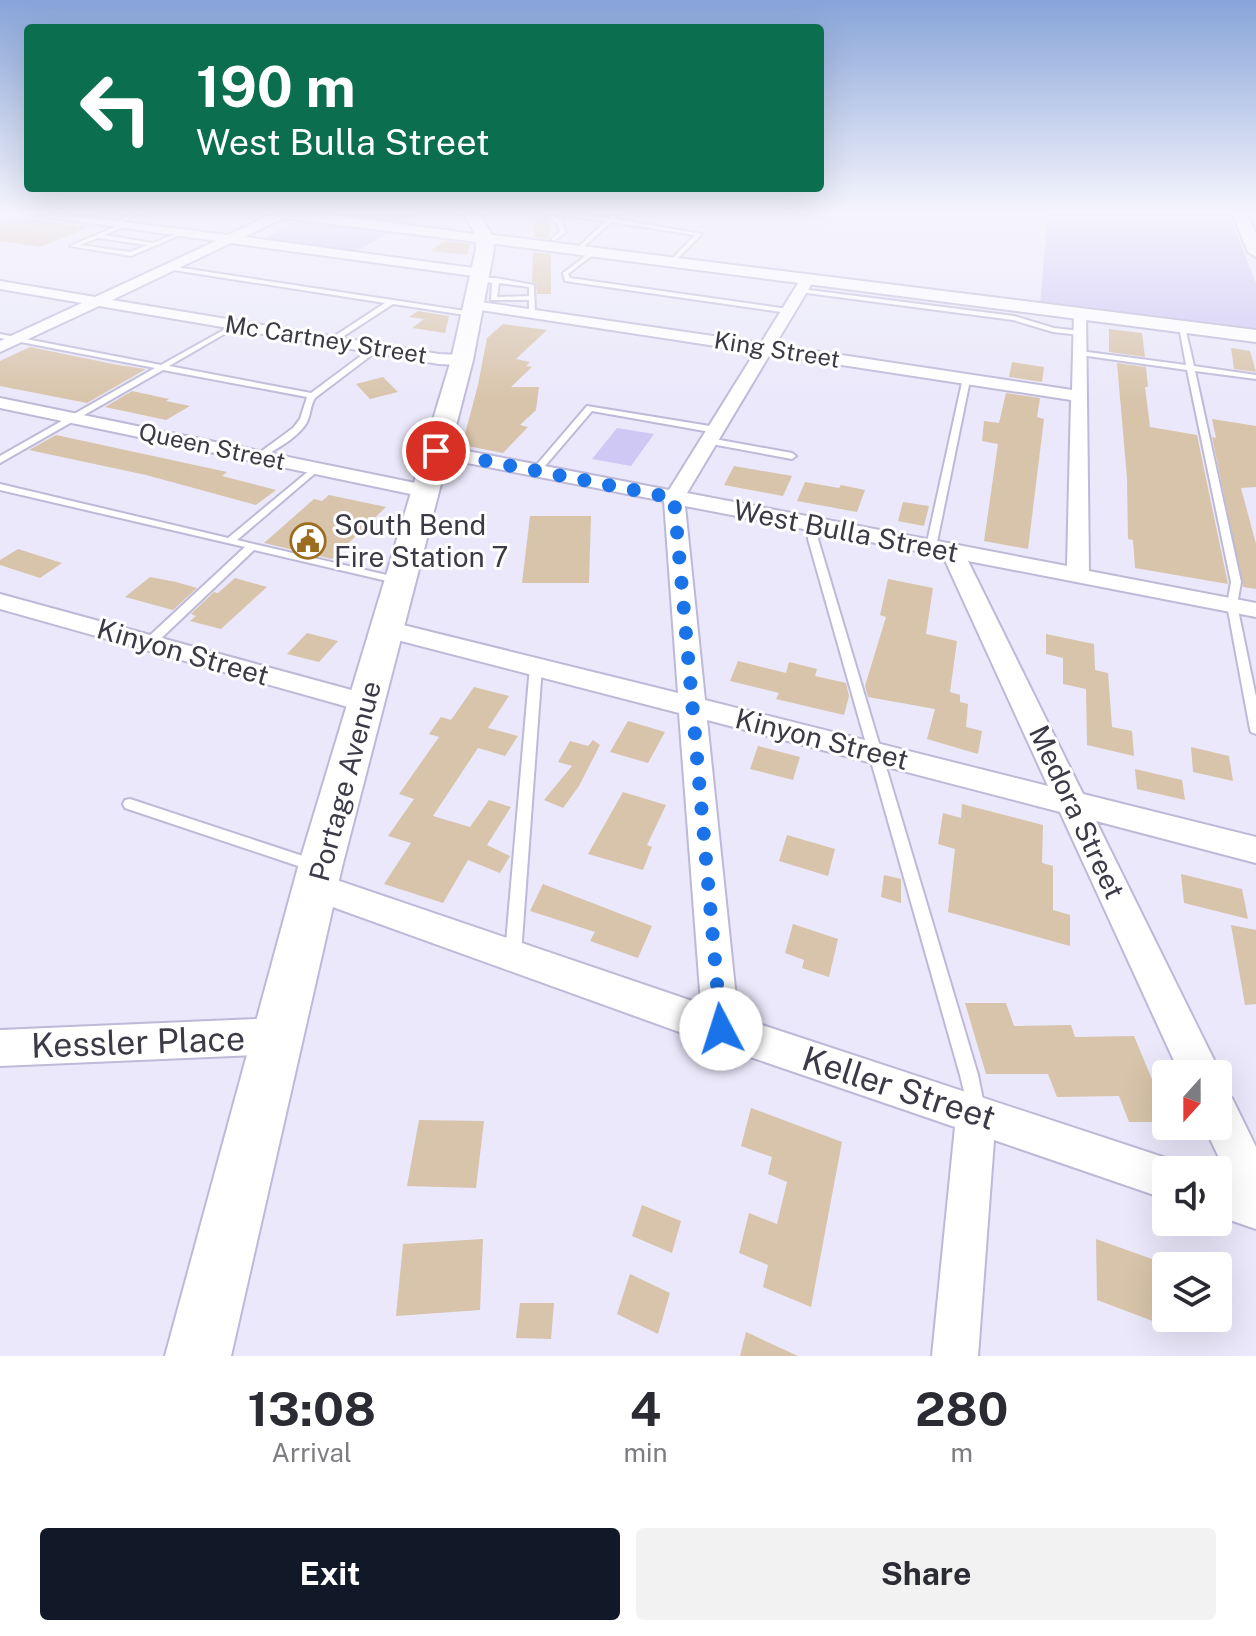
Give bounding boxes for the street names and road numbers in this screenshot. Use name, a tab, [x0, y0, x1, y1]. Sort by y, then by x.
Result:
street label: Mc Cartney Street	[223, 309, 429, 369]
street label: King Street	[712, 325, 842, 373]
street label: Queen Street	[136, 417, 288, 475]
street label: West Bulla Street	[731, 493, 961, 568]
street label: Kinyon Street	[93, 611, 273, 692]
street label: Portage Avenue	[302, 677, 387, 885]
street label: Kinyon Street	[732, 701, 912, 776]
street label: Medora Street	[1023, 720, 1132, 904]
street label: Kessler Place	[30, 1018, 246, 1066]
street label: Keller Street	[797, 1038, 1001, 1138]

